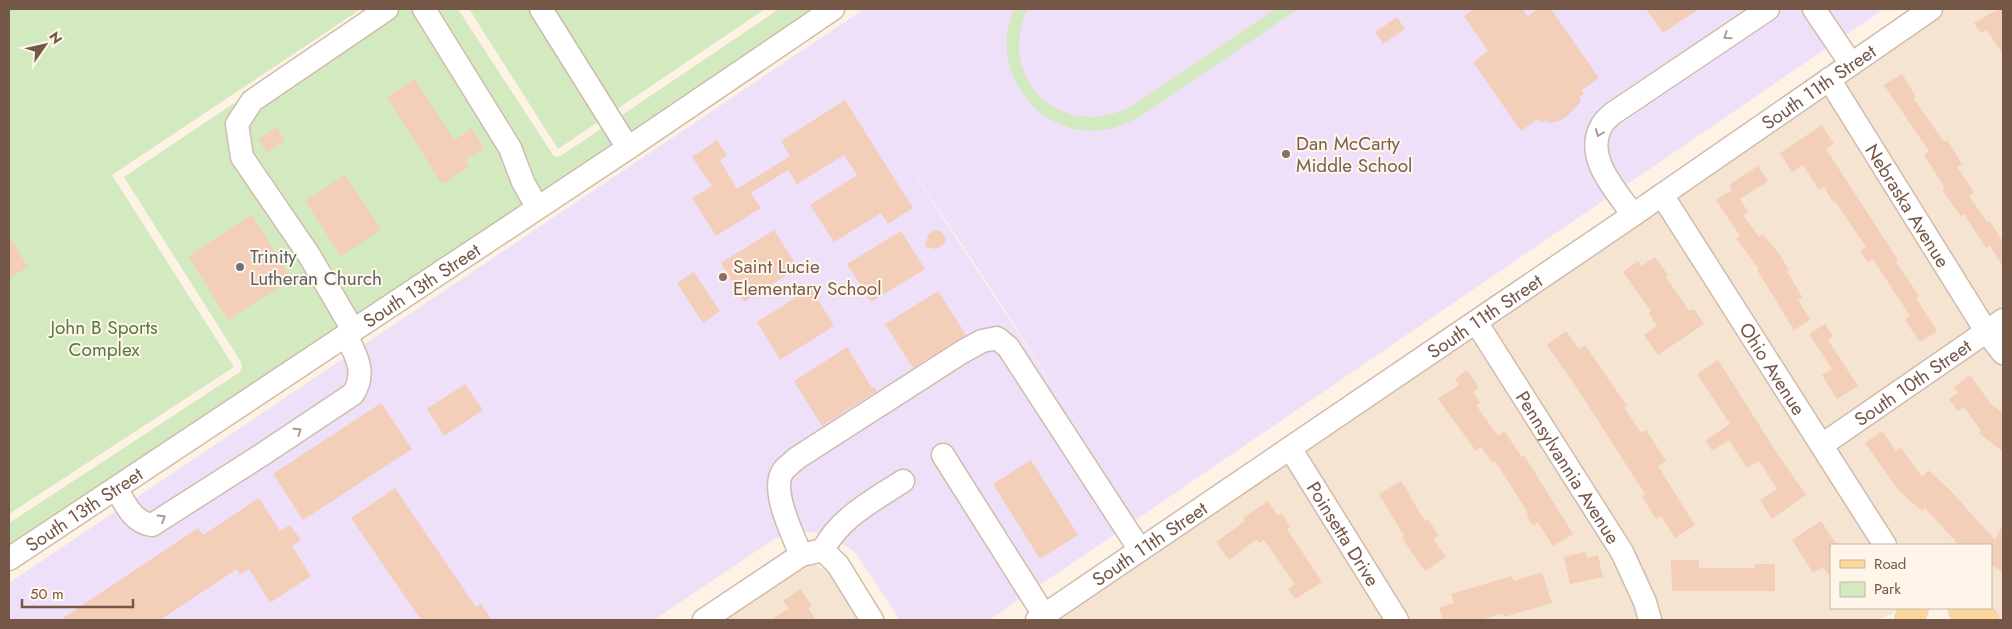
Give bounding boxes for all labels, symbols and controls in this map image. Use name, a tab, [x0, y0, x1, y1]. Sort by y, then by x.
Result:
north arrow	[20, 20, 70, 70]
text: N	[44, 28, 67, 48]
one-way arrow	[1723, 30, 1733, 39]
street label: South 11th Street	[1756, 38, 1882, 136]
one-way arrow	[1595, 128, 1605, 137]
place label: Dan McCarty Middle School	[1296, 130, 1412, 179]
street label: Nebraska Avenue	[1859, 139, 1956, 273]
marker: Dan McCarty Middle School	[1280, 148, 1292, 160]
street label: South 13th Street	[358, 237, 486, 334]
place label: Trinity Lutheran Church	[250, 243, 382, 292]
place label: Saint Lucie Elementary School	[733, 253, 882, 302]
marker: Trinity Lutheran Church	[234, 261, 246, 273]
street label: South 11th Street	[1422, 267, 1548, 365]
marker: Saint Lucie Elementary School	[717, 271, 729, 283]
park label: John B Sports Complex	[47, 314, 158, 363]
street label: Ohio Avenue	[1733, 317, 1812, 421]
street label: South 10th Street	[1849, 333, 1977, 433]
street label: Pennsylvannia Avenue	[1509, 386, 1627, 549]
one-way arrow	[293, 428, 302, 437]
street label: South 13th Street	[20, 461, 149, 558]
street label: Poinsetta Drive	[1300, 476, 1386, 592]
street label: South 11th Street	[1087, 495, 1213, 593]
one-way arrow	[156, 515, 165, 525]
legend	[1830, 544, 1992, 609]
text: Road	[1874, 553, 1906, 575]
scale bar	[22, 576, 134, 608]
text: Park	[1874, 578, 1901, 600]
text: 50 m	[30, 583, 64, 605]

